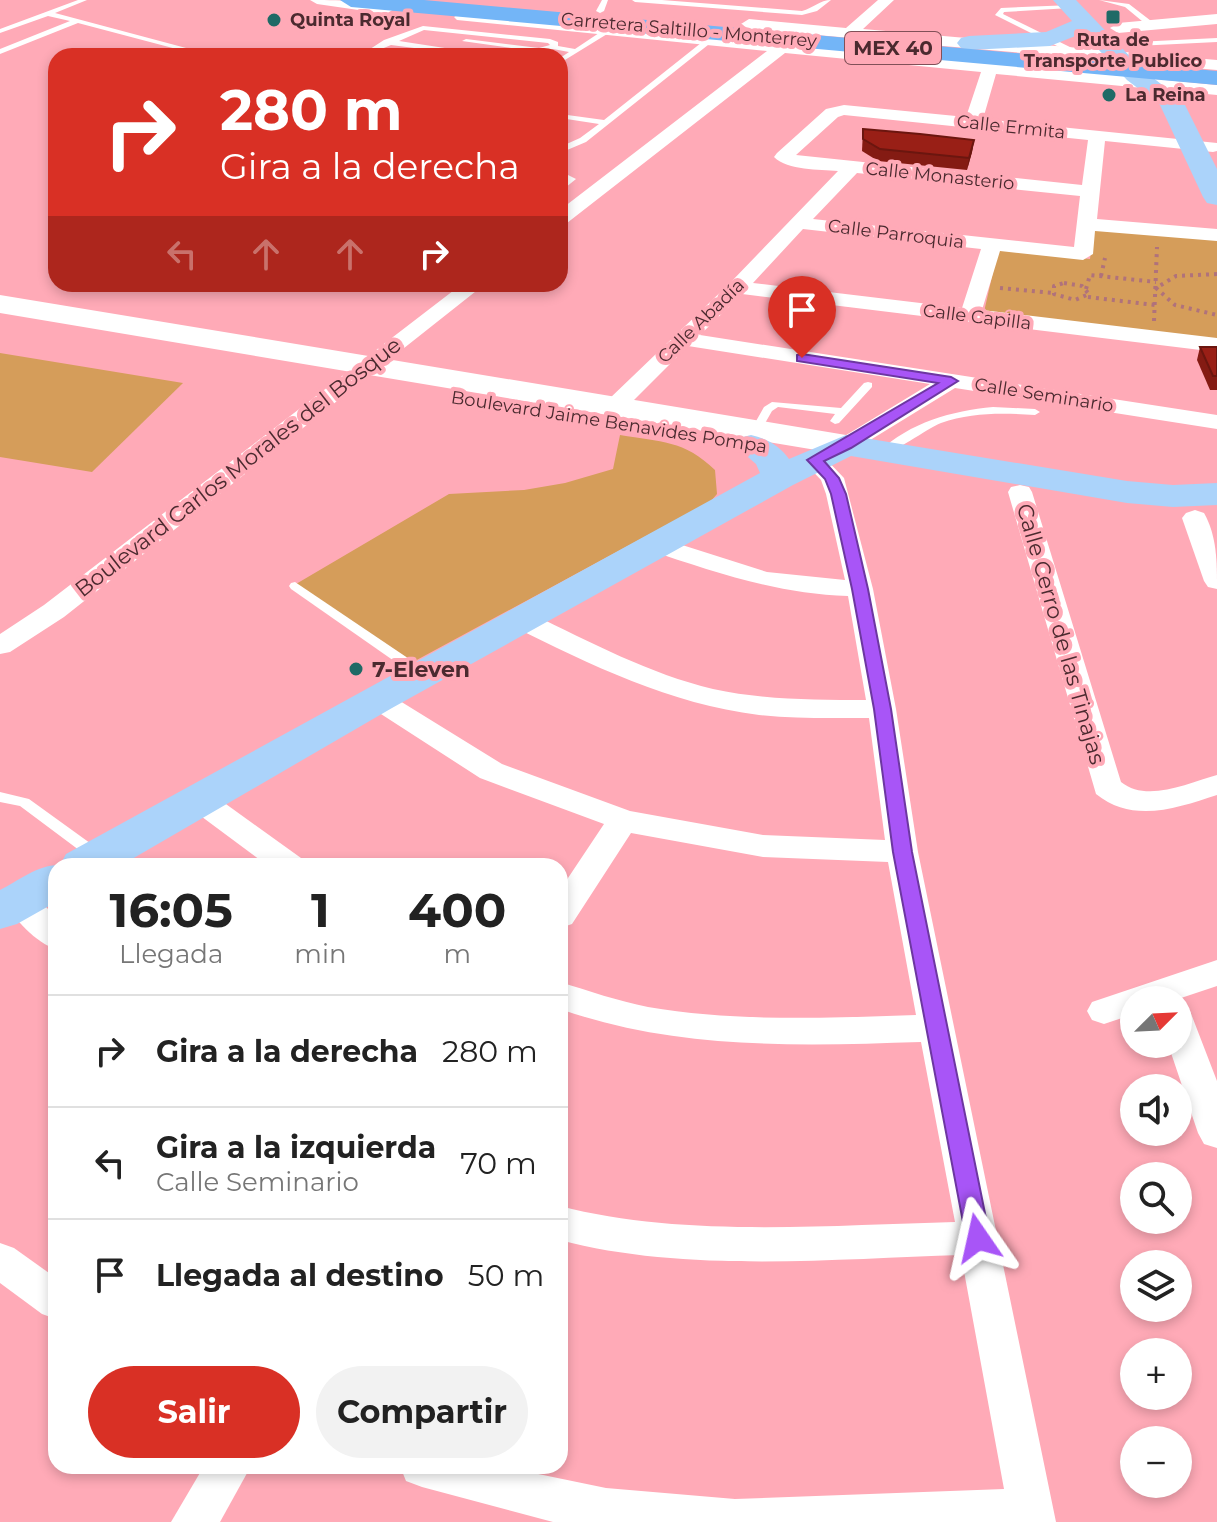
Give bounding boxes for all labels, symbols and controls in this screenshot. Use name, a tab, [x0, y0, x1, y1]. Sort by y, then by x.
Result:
street label: Carretera Saltillo - Monterrey	[560, 8, 818, 52]
marker: Ruta de Transporte Publico	[1104, 8, 1122, 26]
place label: Quinta Royal	[290, 9, 411, 31]
marker: Quinta Royal	[265, 11, 283, 29]
place label: Ruta de Transporte Publico	[1024, 29, 1202, 72]
road number: MEX 40	[845, 32, 941, 64]
text: 280 m	[220, 76, 403, 144]
icon: right	[88, 80, 192, 184]
place label: La Reina	[1125, 84, 1206, 106]
marker: La Reina	[1100, 86, 1118, 104]
street label: Calle Ermita	[956, 110, 1066, 144]
text: Gira a la derecha	[220, 144, 520, 188]
street label: Calle Monasterio	[864, 157, 1016, 195]
street label: Calle Parroquia	[827, 215, 965, 253]
icon: left	[160, 232, 204, 276]
icon: ahead	[244, 232, 288, 276]
icon: ahead	[328, 232, 372, 276]
icon: right	[412, 232, 456, 276]
street label: Calle Abadía	[653, 274, 749, 368]
pin	[768, 276, 836, 358]
icon: arrive	[780, 288, 824, 332]
street label: Calle Capilla	[922, 299, 1032, 335]
street label: Boulevard Carlos Morales del Bosque	[70, 331, 406, 603]
street label: Calle Seminario	[973, 373, 1115, 417]
street label: Boulevard Jaime Benavides Pompa	[449, 386, 769, 458]
street label: Calle Cerro de las Tinajas	[1011, 501, 1111, 768]
place label: 7-Eleven	[372, 656, 470, 683]
marker: 7-Eleven	[347, 660, 365, 678]
text: 16:05	[110, 881, 233, 939]
text: 1	[311, 881, 330, 939]
text: 400	[408, 881, 506, 939]
text: Llegada	[119, 938, 223, 970]
text: min	[294, 938, 347, 970]
text: m	[443, 938, 471, 970]
north arrow	[1120, 986, 1192, 1058]
map controls	[1120, 986, 1192, 1498]
icon: right	[88, 1029, 132, 1073]
text: Gira a la derecha	[156, 1033, 418, 1070]
text: 280 m	[442, 1033, 538, 1070]
button: sound	[1120, 1074, 1192, 1146]
text: Gira a la izquierda	[156, 1129, 436, 1166]
icon: left	[88, 1141, 132, 1185]
text: 70 m	[460, 1145, 537, 1182]
button: search	[1120, 1162, 1192, 1234]
text: Calle Seminario	[156, 1166, 359, 1198]
position arrow	[936, 1196, 1020, 1280]
button: layers	[1120, 1250, 1192, 1322]
icon: arrive	[88, 1253, 132, 1297]
text: Llegada al destino	[156, 1257, 444, 1294]
text: 50 m	[468, 1257, 544, 1294]
button: +	[1120, 1338, 1192, 1410]
button: Salir	[88, 1366, 300, 1458]
button: Compartir	[316, 1366, 528, 1458]
button: −	[1120, 1426, 1192, 1498]

